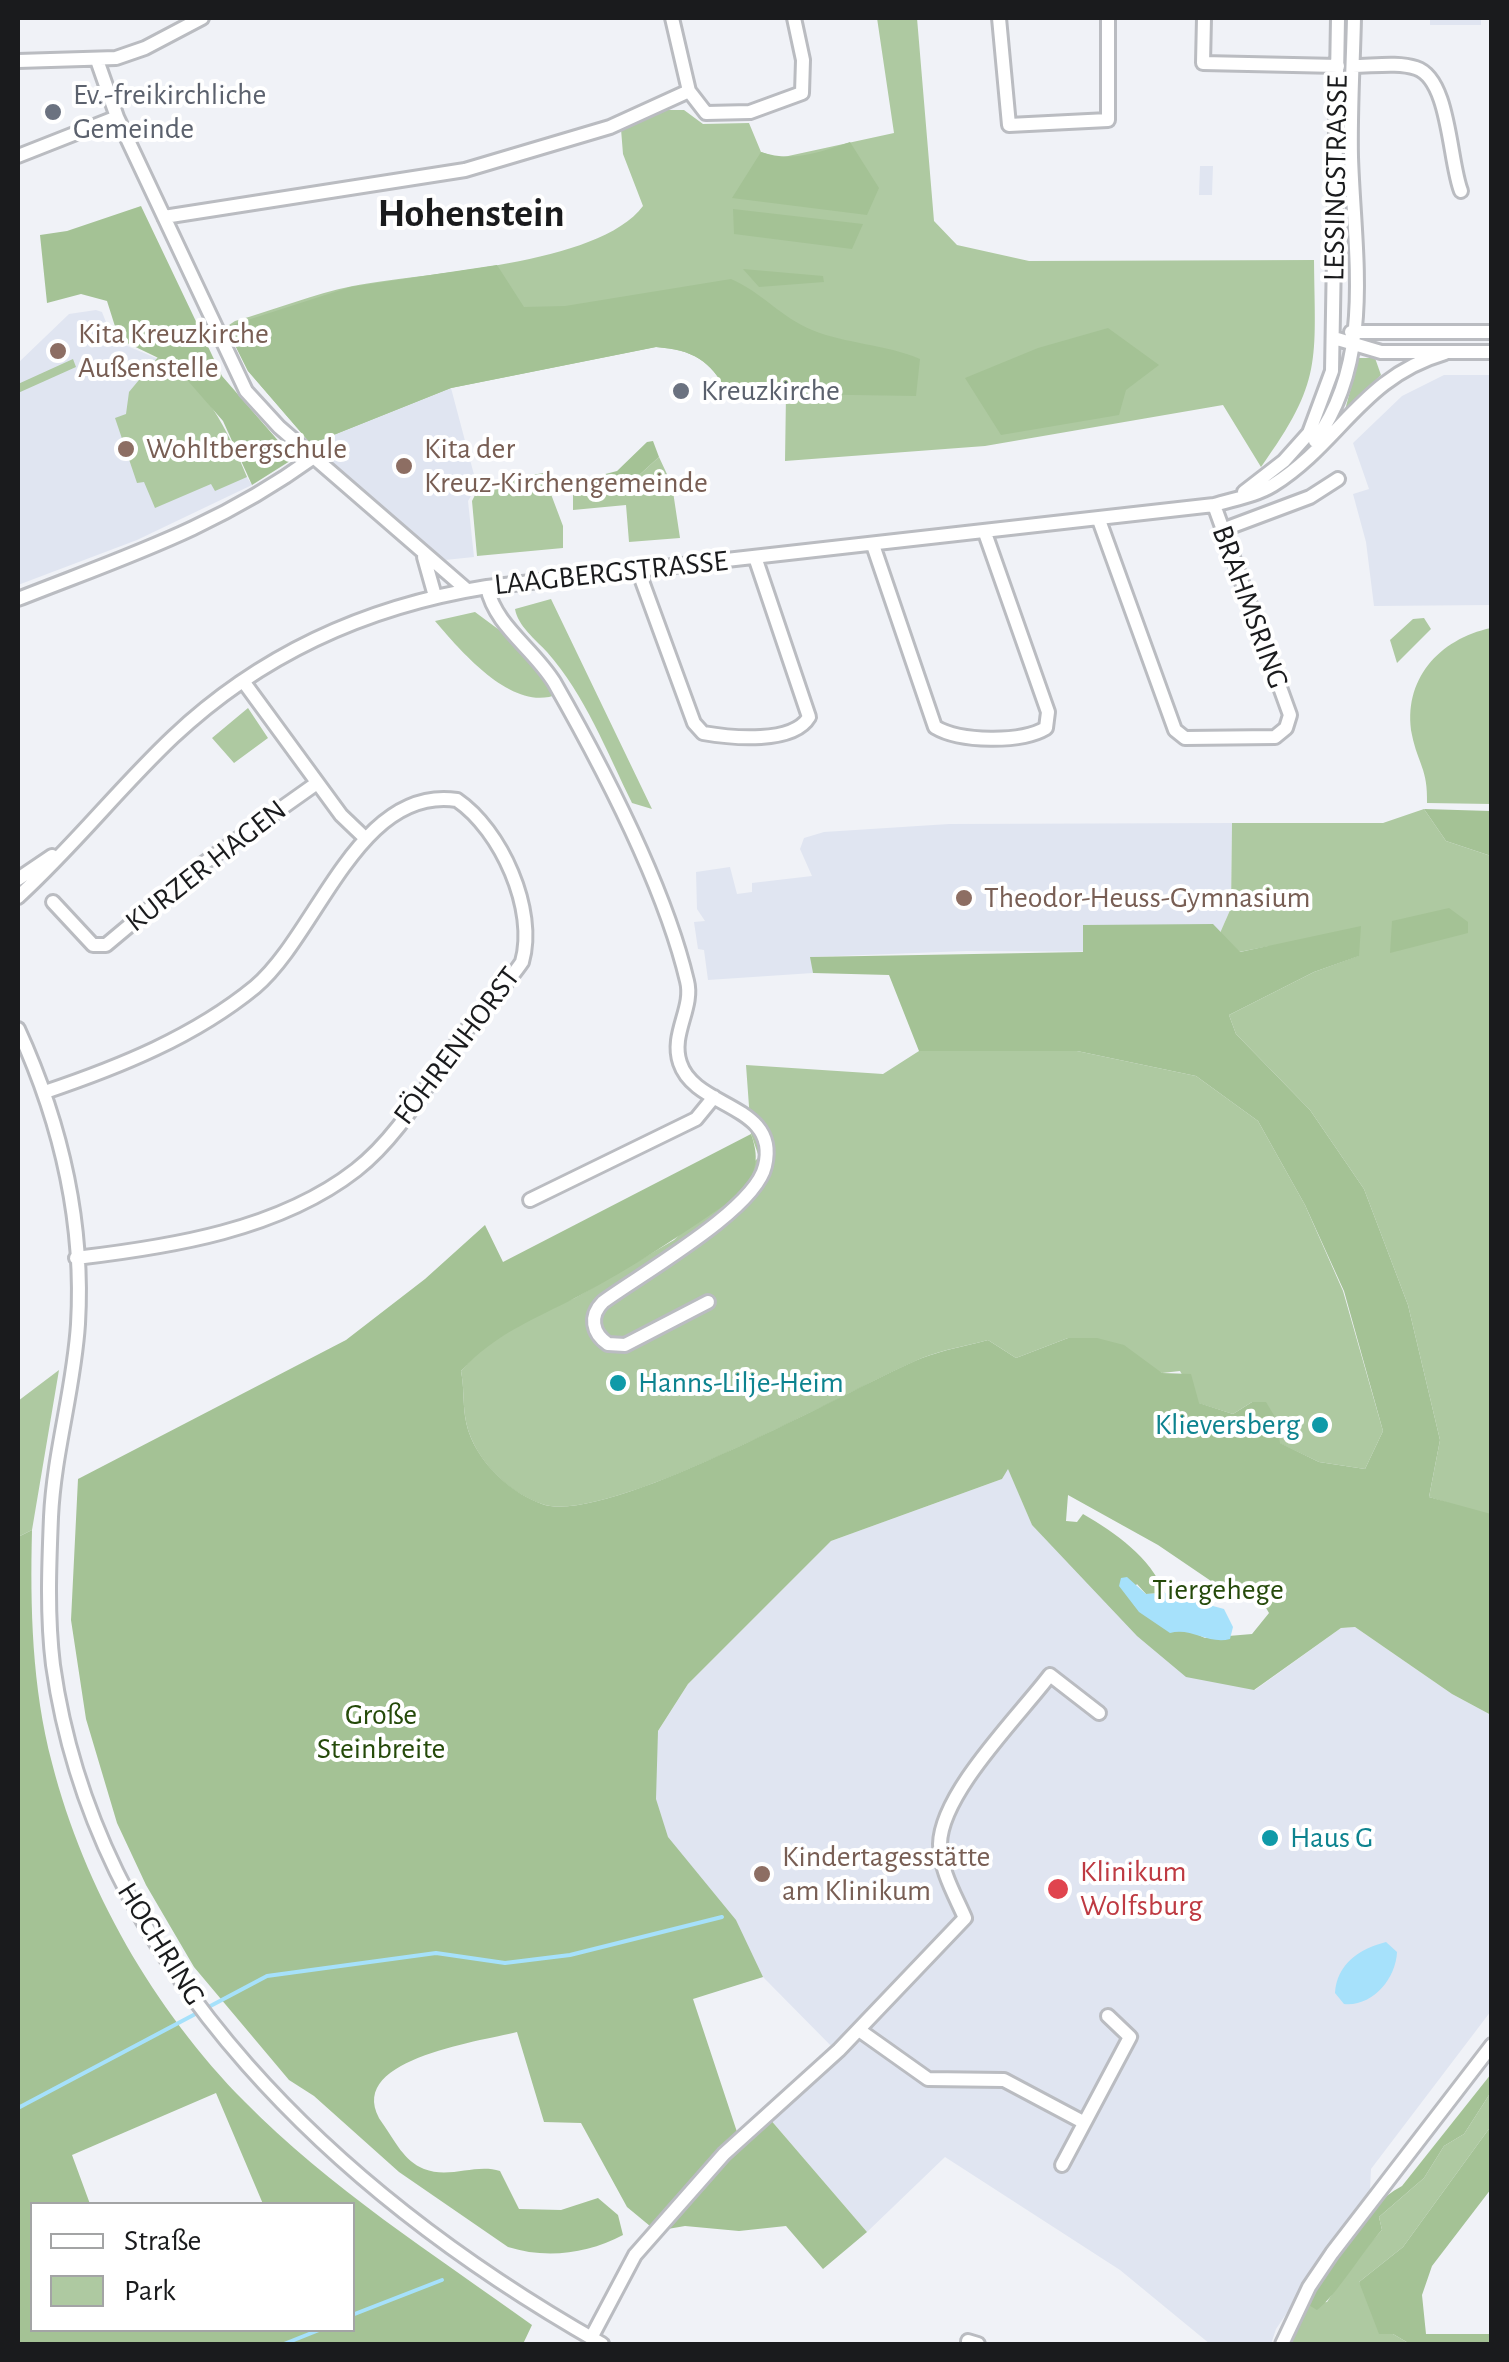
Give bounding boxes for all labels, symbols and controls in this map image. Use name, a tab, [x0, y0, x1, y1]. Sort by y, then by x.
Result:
street label: LESSINGSTRASSE	[1316, 74, 1356, 282]
place label: Ev.-freikirchliche Gemeinde	[73, 77, 266, 148]
marker: Ev.-freikirchliche Gemeinde	[42, 101, 64, 123]
district label: Hohenstein	[377, 190, 565, 238]
place label: Kita Kreuzkirche Außenstelle	[78, 316, 269, 386]
marker: Kita Kreuzkirche Außenstelle	[47, 340, 69, 362]
place label: Kreuzkirche	[701, 373, 840, 409]
marker: Kreuzkirche	[670, 380, 692, 402]
place label: Wohltbergschule	[146, 431, 347, 467]
place label: Kita der Kreuz-Kirchengemeinde	[424, 431, 708, 502]
marker: Wohltbergschule	[115, 438, 137, 460]
marker: Kita der Kreuz-Kirchengemeinde	[393, 455, 415, 477]
street label: BRAHMSRING	[1204, 520, 1296, 694]
street label: LAAGBERGSTRASSE	[492, 543, 730, 603]
street label: KURZER HAGEN	[118, 792, 294, 940]
place label: Theodor-Heuss-Gymnasium	[984, 880, 1311, 916]
marker: Theodor-Heuss-Gymnasium	[953, 887, 975, 909]
street label: FÖHRENHORST	[386, 960, 528, 1132]
place label: Hanns-Lilje-Heim	[638, 1365, 844, 1401]
marker: Hanns-Lilje-Heim	[607, 1372, 629, 1394]
place label: Klieversberg	[1155, 1407, 1300, 1443]
marker: Klieversberg	[1309, 1414, 1331, 1436]
park label: Tiergehege	[1152, 1572, 1284, 1608]
park label: Große Steinbreite	[317, 1697, 445, 1768]
place label: Haus G	[1290, 1820, 1373, 1856]
marker: Haus G	[1259, 1827, 1281, 1849]
place label: Kindertagesstätte am Klinikum	[782, 1839, 990, 1910]
place label: Klinikum Wolfsburg	[1080, 1854, 1203, 1924]
marker: Kindertagesstätte am Klinikum	[751, 1863, 773, 1885]
street label: HOCHRING	[109, 1876, 213, 2012]
marker: Klinikum Wolfsburg	[1045, 1876, 1071, 1902]
legend	[30, 2202, 355, 2332]
text: Straße	[124, 2226, 201, 2256]
text: Park	[124, 2276, 176, 2306]

